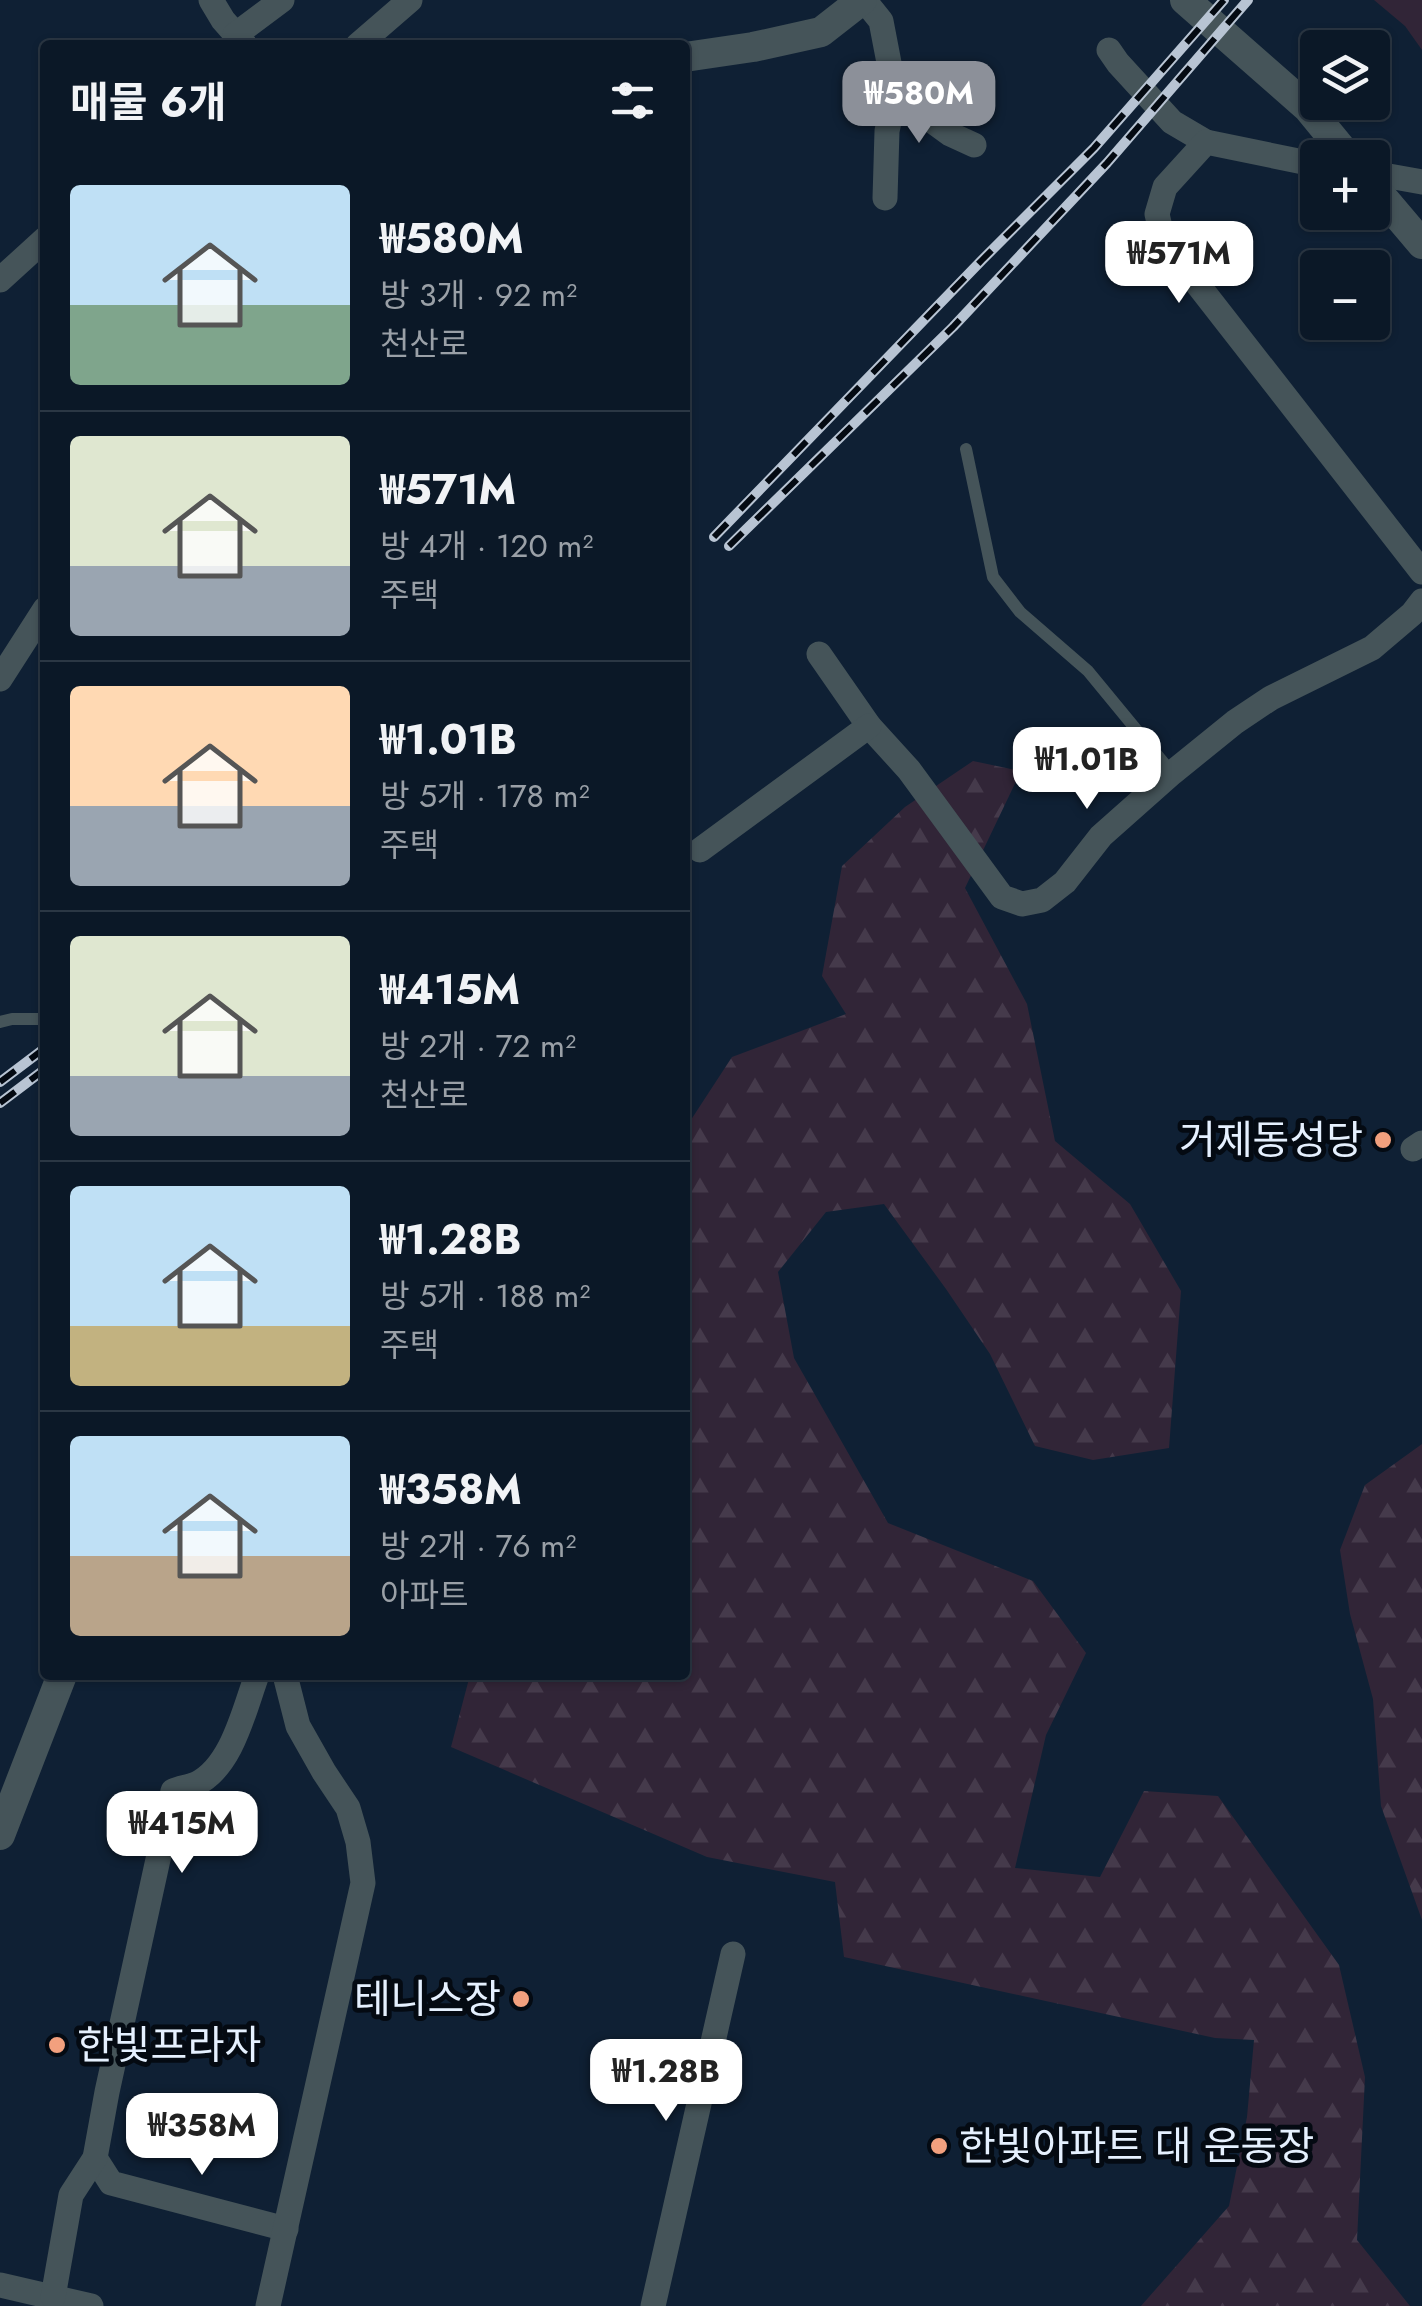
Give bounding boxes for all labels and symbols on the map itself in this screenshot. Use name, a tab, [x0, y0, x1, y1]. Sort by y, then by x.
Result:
pin: ₩580M	[849, 61, 989, 146]
pin: ₩571M	[1109, 221, 1249, 306]
pin: ₩1.01B	[1006, 727, 1168, 812]
place label: 거제동성당	[1179, 1111, 1363, 1169]
marker: 거제동성당	[1372, 1129, 1394, 1151]
pin: ₩415M	[112, 1791, 252, 1876]
place label: 테니스장	[354, 1970, 501, 2028]
marker: 테니스장	[510, 1988, 532, 2010]
place label: 한빛프라자	[77, 2016, 261, 2074]
marker: 한빛프라자	[46, 2034, 68, 2056]
pin: ₩1.28B	[585, 2039, 747, 2124]
pin: ₩358M	[132, 2093, 272, 2178]
place label: 한빛아파트 대 운동장	[959, 2117, 1314, 2175]
marker: 한빛아파트 대 운동장	[928, 2135, 950, 2157]

